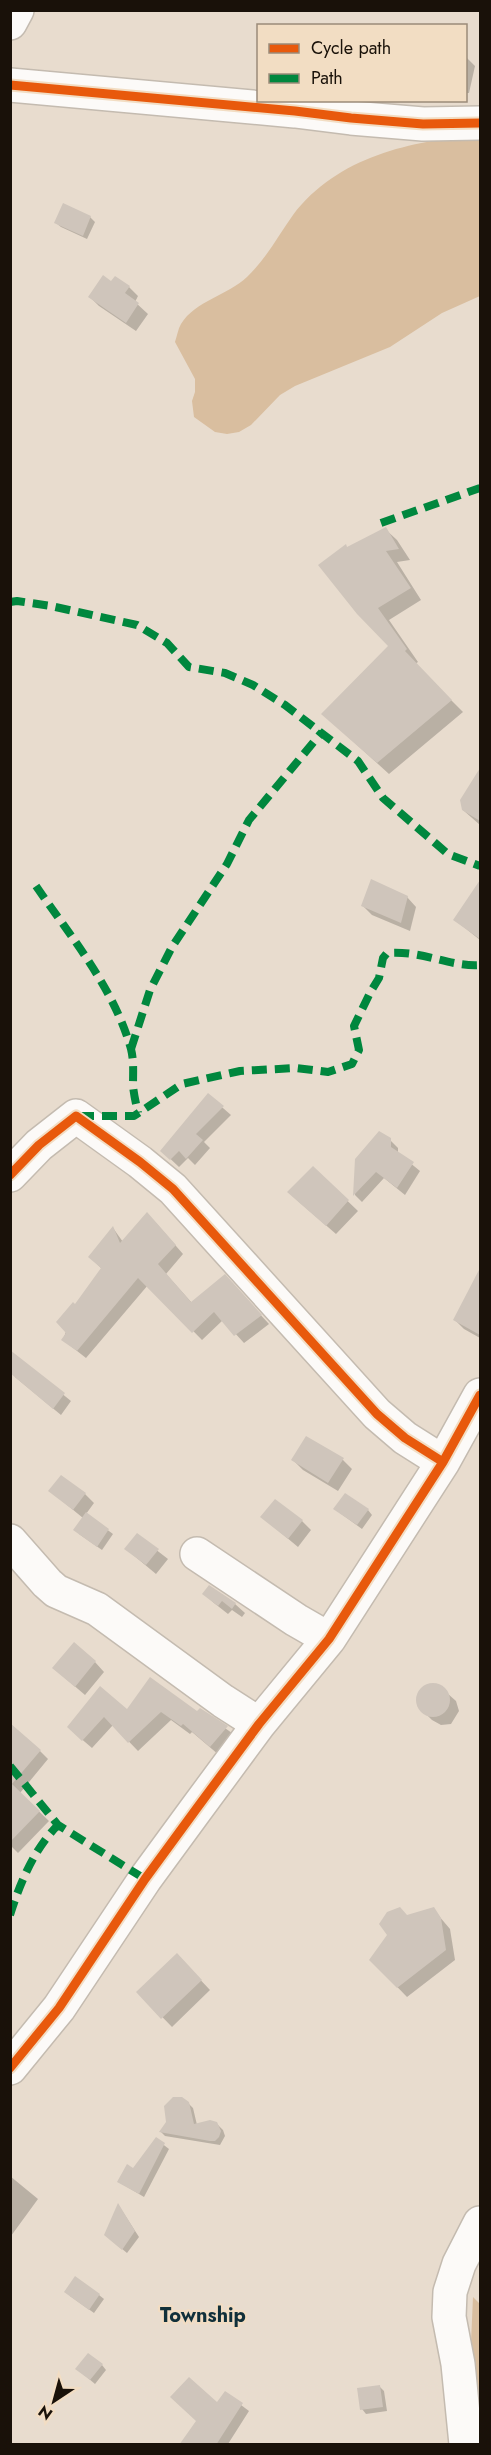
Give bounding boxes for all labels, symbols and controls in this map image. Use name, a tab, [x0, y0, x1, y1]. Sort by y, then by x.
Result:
legend	[257, 24, 467, 102]
text: Cycle path	[311, 35, 391, 61]
text: Path	[311, 65, 343, 91]
district label: Township	[160, 2301, 246, 2330]
north arrow	[24, 2371, 84, 2431]
text: N	[34, 2400, 57, 2426]

